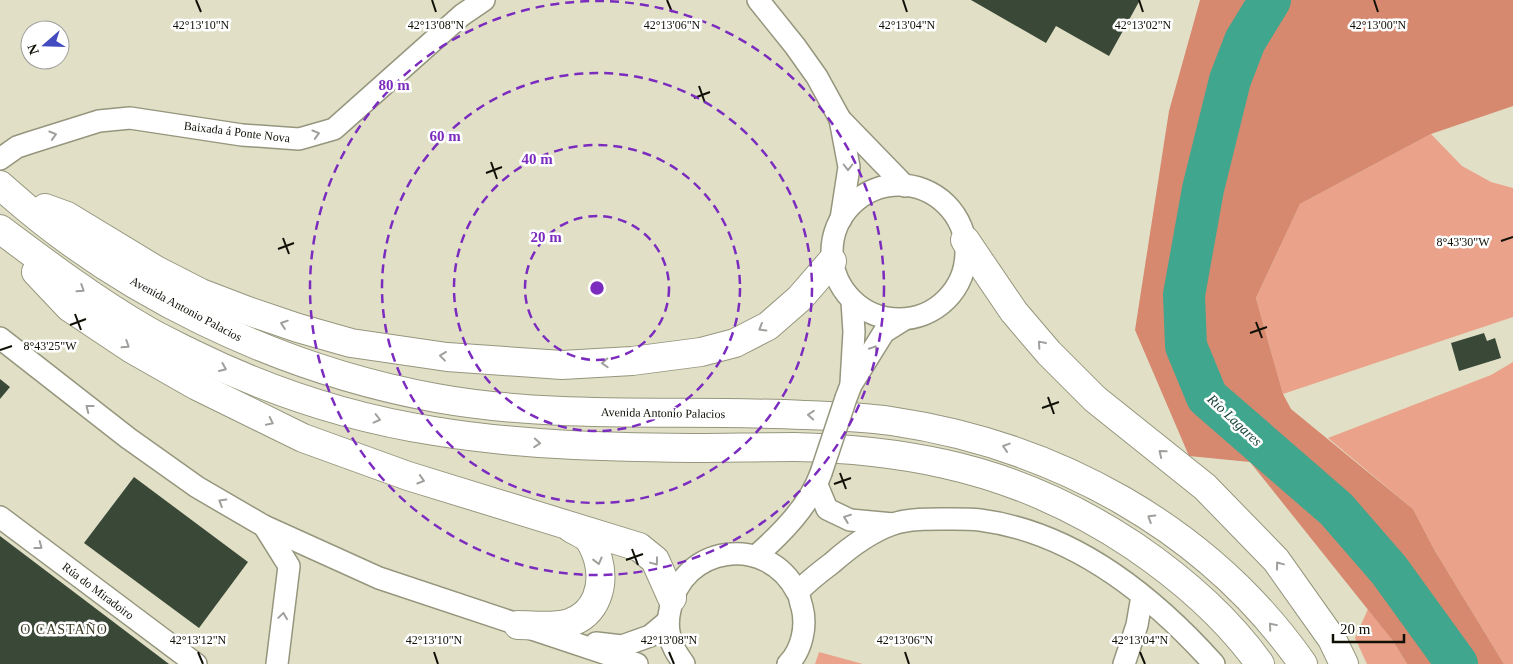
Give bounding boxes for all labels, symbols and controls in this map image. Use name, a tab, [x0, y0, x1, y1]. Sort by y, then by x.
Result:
text: 42°13'10"N	[173, 18, 230, 32]
text: 42°13'08"N	[408, 18, 465, 32]
text: 42°13'06"N	[644, 18, 701, 32]
text: 42°13'04"N	[879, 18, 936, 32]
text: 42°13'02"N	[1115, 18, 1172, 32]
text: 42°13'00"N	[1350, 18, 1407, 32]
north arrow	[20, 20, 70, 70]
text: N	[24, 42, 42, 57]
text: 80 m	[378, 77, 410, 93]
street label: Baixada á Ponte Nova	[183, 119, 292, 146]
text: 60 m	[429, 128, 461, 144]
one-way arrow	[311, 130, 320, 140]
one-way arrow	[48, 131, 57, 141]
text: 40 m	[521, 151, 553, 167]
one-way arrow	[843, 164, 853, 172]
text: 20 m	[530, 229, 562, 245]
text: 8°43'30"W	[1436, 235, 1490, 249]
street label: Avenida Antonio Palacios	[128, 274, 245, 345]
centre of rings	[588, 279, 606, 297]
one-way arrow	[76, 283, 85, 293]
one-way arrow	[280, 320, 289, 330]
one-way arrow	[758, 322, 767, 332]
text: 8°43'25"W	[23, 339, 77, 353]
one-way arrow	[121, 339, 130, 349]
one-way arrow	[1038, 341, 1047, 350]
one-way arrow	[867, 346, 877, 355]
one-way arrow	[439, 351, 447, 362]
one-way arrow	[601, 357, 609, 368]
one-way arrow	[218, 361, 227, 372]
water label: Río Lagares	[1204, 391, 1265, 450]
street label: Avenida Antonio Palacios	[601, 405, 726, 421]
one-way arrow	[86, 406, 95, 414]
one-way arrow	[807, 410, 815, 421]
one-way arrow	[372, 414, 380, 424]
one-way arrow	[265, 415, 274, 426]
one-way arrow	[534, 438, 542, 449]
one-way arrow	[1002, 443, 1010, 453]
one-way arrow	[1159, 450, 1168, 458]
one-way arrow	[416, 475, 425, 485]
one-way arrow	[218, 499, 227, 508]
one-way arrow	[843, 513, 852, 524]
one-way arrow	[1148, 515, 1157, 524]
one-way arrow	[33, 541, 42, 549]
one-way arrow	[592, 556, 603, 565]
one-way arrow	[649, 557, 658, 566]
street label: Rúa do Miradoiro	[59, 560, 137, 622]
one-way arrow	[1276, 561, 1285, 571]
one-way arrow	[277, 611, 288, 619]
scale bar	[1333, 612, 1404, 644]
text: 20 m	[1340, 621, 1371, 637]
district label: O CASTAÑO	[20, 622, 108, 637]
one-way arrow	[1269, 622, 1278, 631]
text: 42°13'12"N	[170, 633, 227, 647]
text: 42°13'10"N	[406, 633, 463, 647]
text: 42°13'08"N	[641, 633, 698, 647]
text: 42°13'06"N	[877, 633, 934, 647]
text: 42°13'04"N	[1112, 633, 1169, 647]

